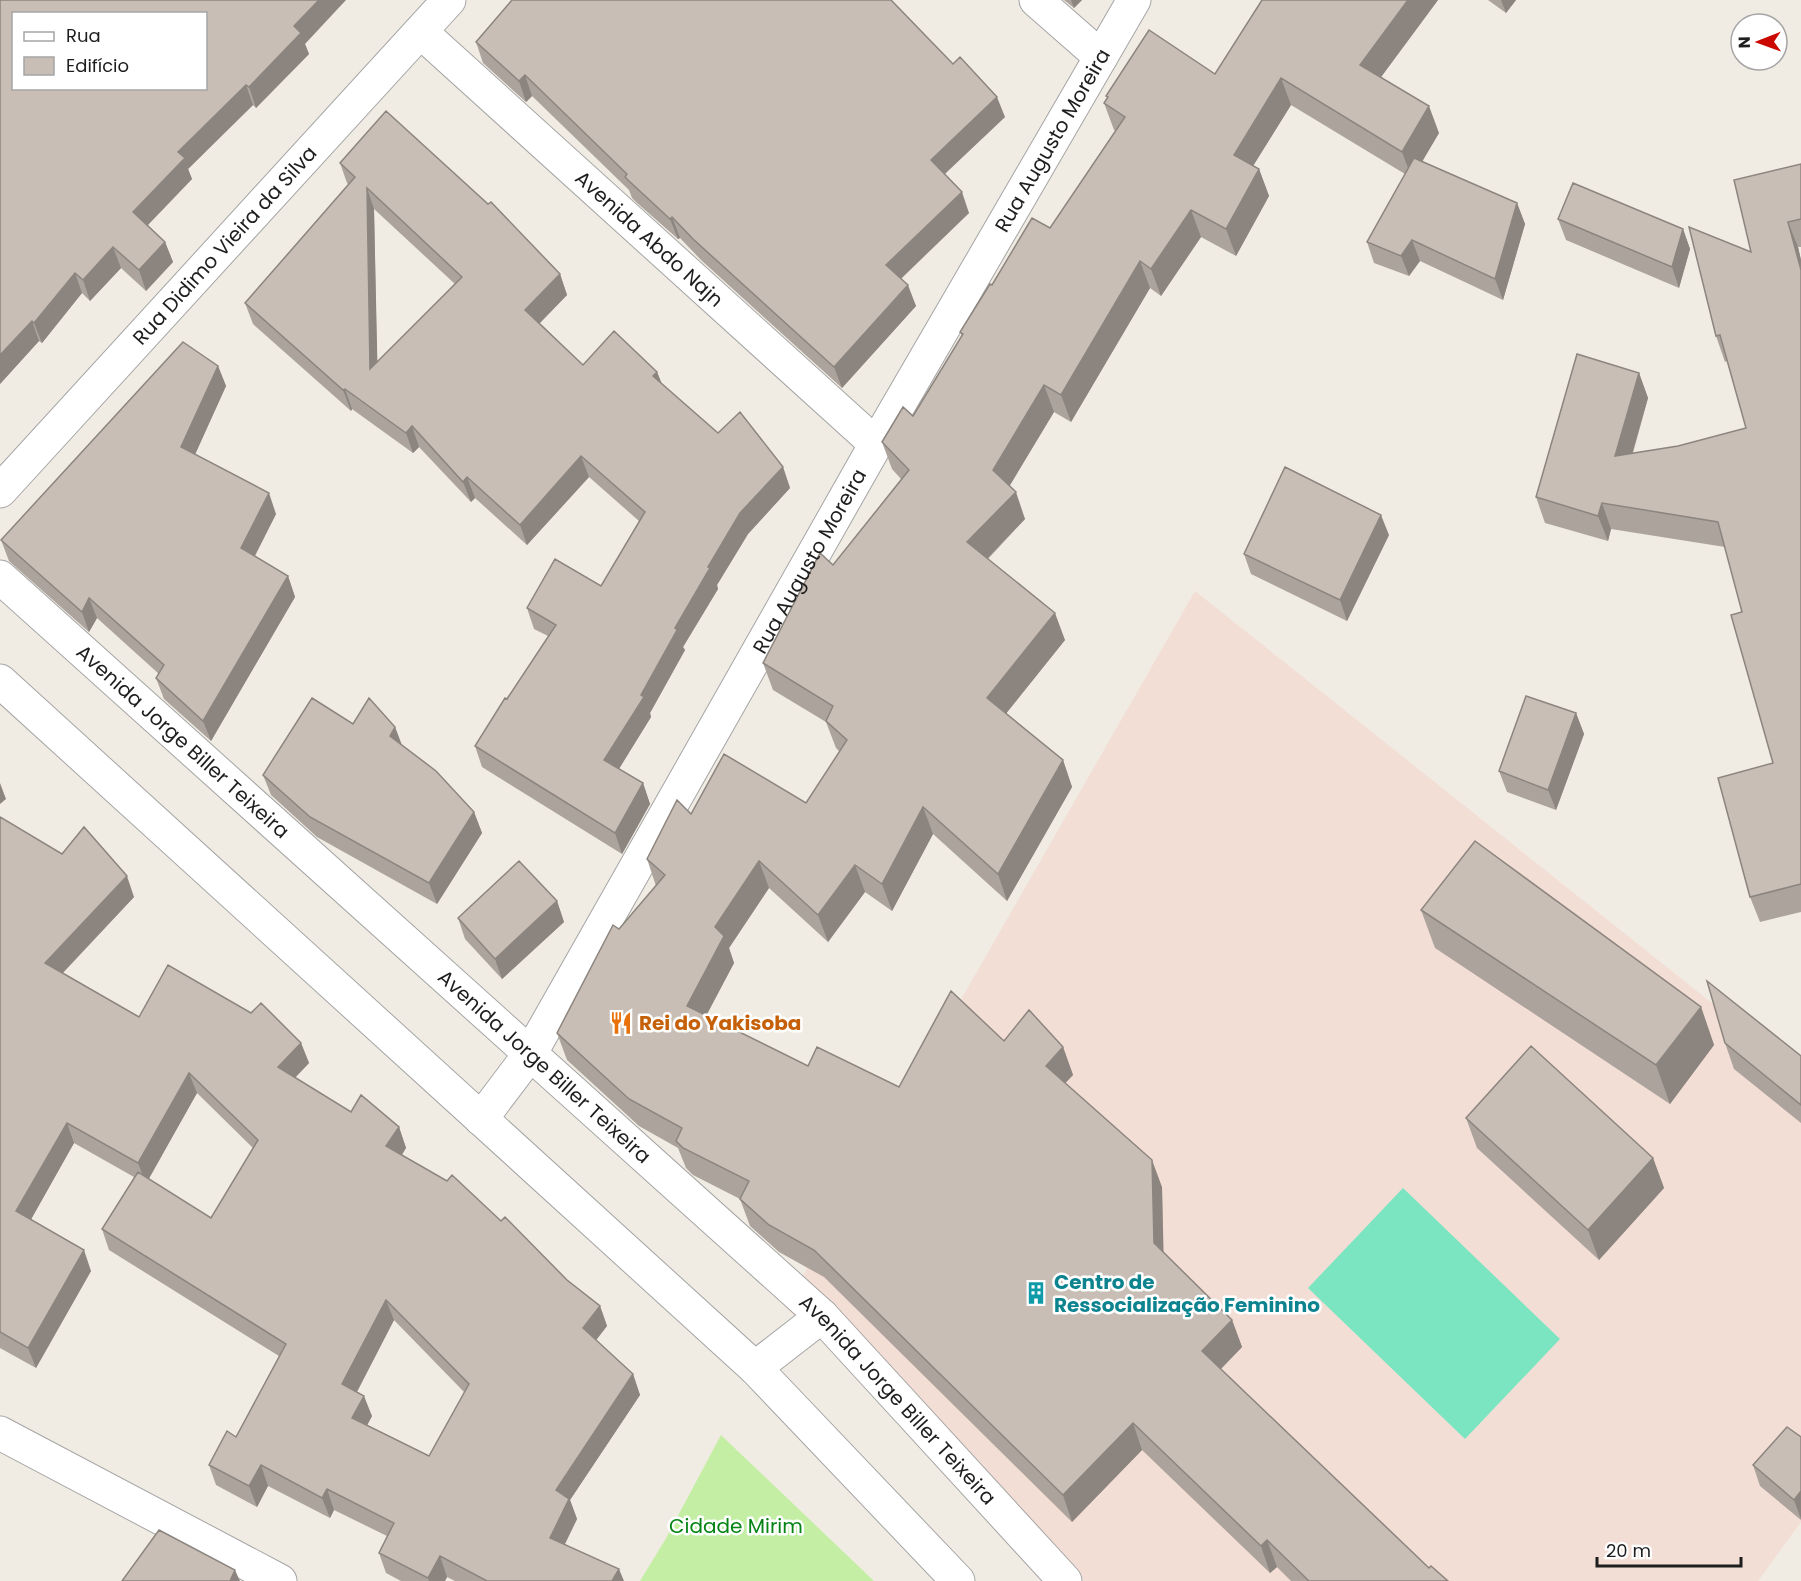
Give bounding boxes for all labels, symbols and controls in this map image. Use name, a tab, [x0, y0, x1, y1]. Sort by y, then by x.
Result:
legend	[12, 12, 207, 90]
north arrow	[1729, 12, 1789, 72]
text: Rua	[66, 23, 101, 48]
text: N	[1733, 36, 1756, 48]
street label: Rua Augusto Moreira	[988, 43, 1117, 237]
text: Edifício	[66, 53, 129, 78]
street label: Rua Didimo Vieira da Silva	[126, 139, 323, 351]
street label: Avenida Abdo Najn	[569, 164, 730, 313]
street label: Rua Augusto Moreira	[746, 464, 873, 659]
street label: Avenida Jorge Biller Teixeira	[70, 638, 296, 845]
street label: Avenida Jorge Biller Teixeira	[432, 963, 657, 1170]
place label: Rei do Yakisoba	[639, 1009, 801, 1037]
restaurant icon: Rei do Yakisoba	[608, 1010, 634, 1036]
place label: Centro de Ressocialização Feminino	[1054, 1268, 1320, 1319]
building icon: Centro de Ressocialização Feminino	[1023, 1280, 1049, 1306]
street label: Avenida Jorge Biller Teixeira	[793, 1288, 1002, 1511]
park label: Cidade Mirim	[669, 1512, 803, 1540]
scale bar	[1597, 1530, 1741, 1568]
text: 20 m	[1606, 1538, 1651, 1563]

